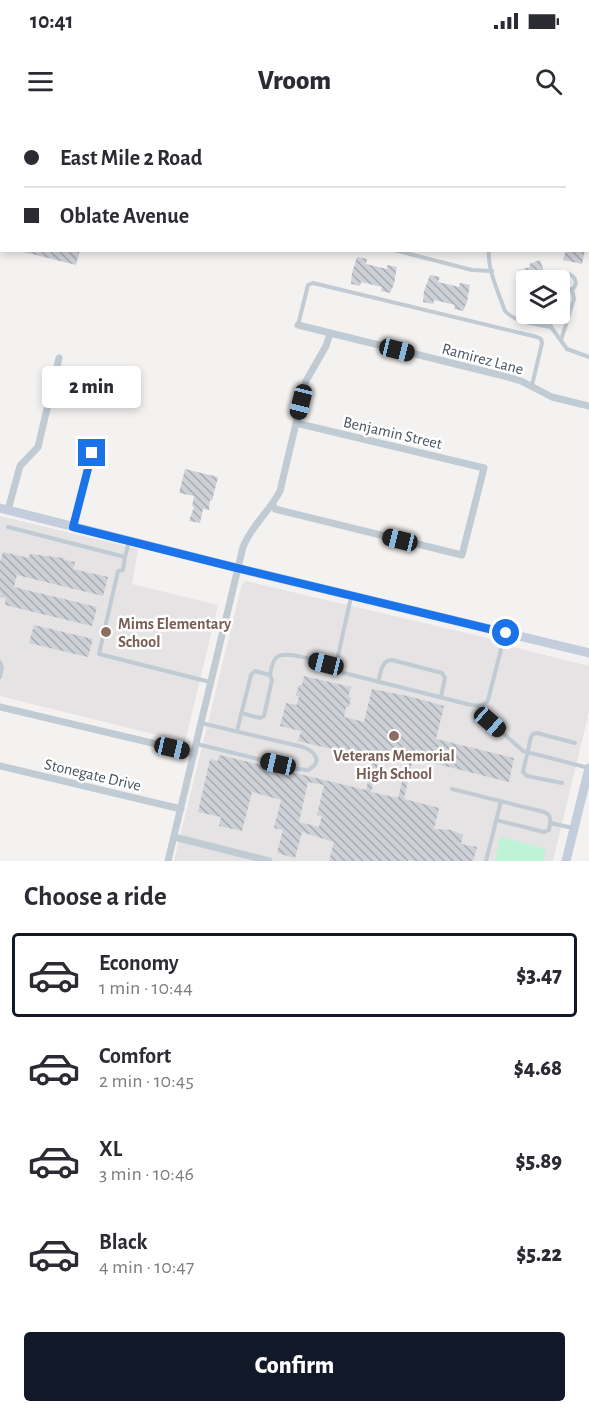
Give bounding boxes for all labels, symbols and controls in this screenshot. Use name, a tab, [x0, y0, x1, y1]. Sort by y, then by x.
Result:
text: 10:41	[30, 10, 73, 32]
icon: menu	[24, 65, 57, 98]
icon: search	[532, 65, 565, 98]
text: Vroom	[258, 67, 331, 94]
text: East Mile 2 Road	[60, 147, 202, 169]
text: Oblate Avenue	[60, 205, 189, 227]
map controls	[516, 270, 570, 324]
button: layers	[516, 270, 570, 324]
car	[377, 337, 417, 363]
street label: Ramirez Lane	[440, 340, 525, 378]
callout: 2 min	[42, 366, 142, 408]
text: 2 min	[69, 377, 114, 397]
car	[288, 382, 314, 422]
street label: Benjamin Street	[342, 414, 444, 453]
route end	[78, 439, 105, 466]
car	[380, 527, 420, 553]
place label: Mims Elementary School	[118, 616, 232, 650]
route start	[492, 619, 519, 646]
marker: Mims Elementary School	[99, 625, 113, 639]
car	[306, 651, 346, 677]
car	[471, 703, 509, 741]
marker: Veterans Memorial High School	[387, 729, 401, 743]
car	[152, 735, 192, 761]
place label: Veterans Memorial High School	[333, 748, 455, 782]
car	[258, 751, 298, 777]
street label: Stonegate Drive	[43, 756, 143, 794]
text: Choose a ride	[24, 883, 167, 910]
icon: car	[27, 948, 81, 1002]
text: Economy	[99, 952, 179, 974]
text: $3.47	[516, 964, 562, 986]
text: 1 min · 10:44	[99, 978, 193, 998]
icon: car	[27, 1041, 81, 1095]
text: Comfort	[99, 1045, 171, 1067]
text: $4.68	[514, 1057, 562, 1079]
text: 2 min · 10:45	[99, 1071, 194, 1091]
icon: car	[27, 1134, 81, 1188]
text: XL	[99, 1138, 122, 1160]
text: $5.89	[515, 1150, 562, 1172]
text: 3 min · 10:46	[99, 1164, 194, 1184]
icon: car	[27, 1227, 81, 1281]
text: Black	[99, 1231, 147, 1253]
text: $5.22	[516, 1243, 562, 1265]
text: 4 min · 10:47	[99, 1257, 194, 1277]
button: Confirm	[24, 1332, 565, 1401]

